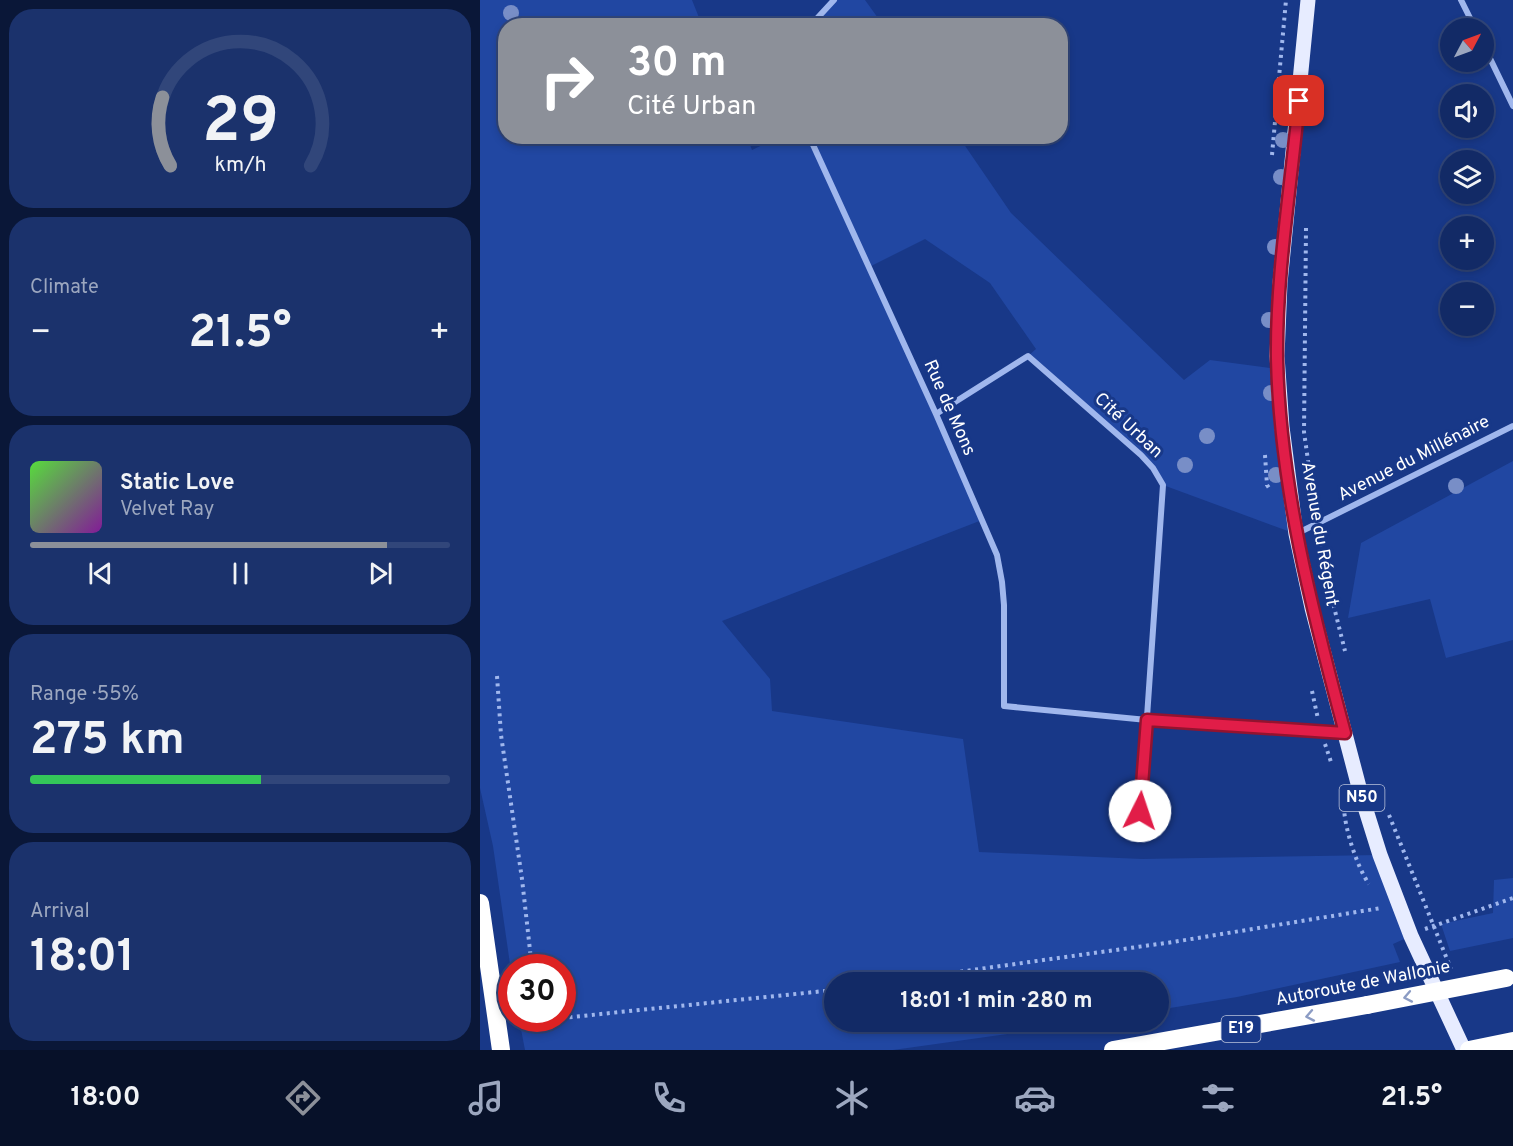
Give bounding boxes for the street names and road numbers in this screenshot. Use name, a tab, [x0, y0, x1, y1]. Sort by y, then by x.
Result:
street label: Rue de Mons	[918, 356, 980, 460]
street label: Cité Urban	[1089, 388, 1167, 464]
street label: Avenue du Millénaire	[1334, 411, 1494, 507]
street label: Avenue du Régent	[1295, 460, 1343, 608]
road number: N50	[1340, 785, 1384, 811]
street label: Autoroute de Wallonie	[1274, 956, 1452, 1012]
road number: E19	[1222, 1016, 1260, 1042]

